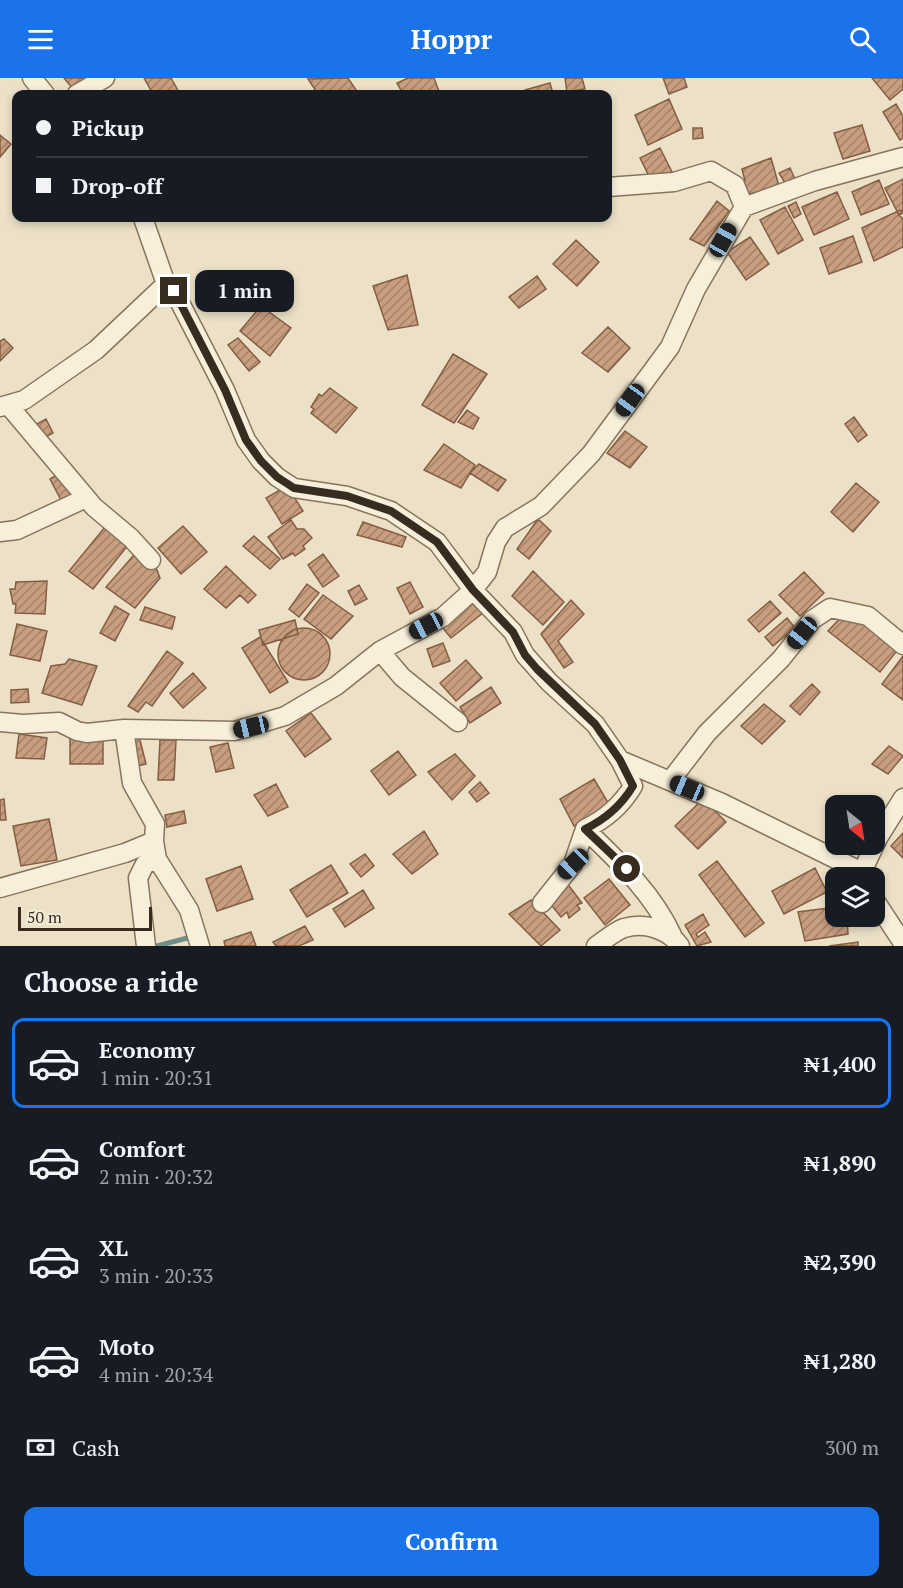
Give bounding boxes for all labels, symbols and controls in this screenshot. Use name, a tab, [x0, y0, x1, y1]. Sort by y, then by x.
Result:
text: Hoppr	[411, 21, 492, 57]
icon: menu	[24, 23, 57, 56]
icon: search	[846, 23, 879, 56]
text: Pickup	[72, 113, 144, 142]
text: Drop-off	[72, 171, 163, 200]
car	[706, 220, 740, 260]
callout: 1 min	[195, 270, 294, 312]
route end	[160, 277, 187, 304]
text: 1 min	[217, 277, 272, 304]
car	[612, 380, 648, 420]
car	[406, 610, 446, 642]
car	[784, 613, 820, 653]
car	[231, 714, 271, 740]
car	[667, 773, 707, 803]
north arrow	[825, 795, 885, 855]
map controls	[825, 795, 885, 927]
car	[554, 845, 592, 883]
route start	[613, 855, 640, 882]
button: layers	[825, 867, 885, 927]
scale bar	[18, 904, 152, 932]
text: 50 m	[27, 906, 62, 928]
text: Choose a ride	[24, 964, 199, 1000]
text: Economy	[99, 1035, 195, 1064]
icon: car	[27, 1036, 81, 1090]
text: ₦1,400	[804, 1049, 876, 1078]
text: 1 min · 20:31	[99, 1064, 213, 1091]
text: Comfort	[99, 1134, 185, 1163]
icon: car	[27, 1135, 81, 1189]
text: ₦1,890	[804, 1148, 876, 1177]
text: 2 min · 20:32	[99, 1163, 213, 1190]
text: XL	[99, 1233, 128, 1262]
icon: car	[27, 1234, 81, 1288]
text: ₦2,390	[804, 1247, 876, 1276]
text: 3 min · 20:33	[99, 1262, 213, 1289]
text: Moto	[99, 1332, 154, 1361]
icon: car	[27, 1333, 81, 1387]
text: ₦1,280	[804, 1346, 876, 1375]
text: 4 min · 20:34	[99, 1361, 213, 1388]
icon: cash	[24, 1431, 57, 1464]
text: Cash	[72, 1433, 120, 1462]
text: 300 m	[825, 1434, 879, 1461]
button: Confirm	[24, 1507, 879, 1576]

